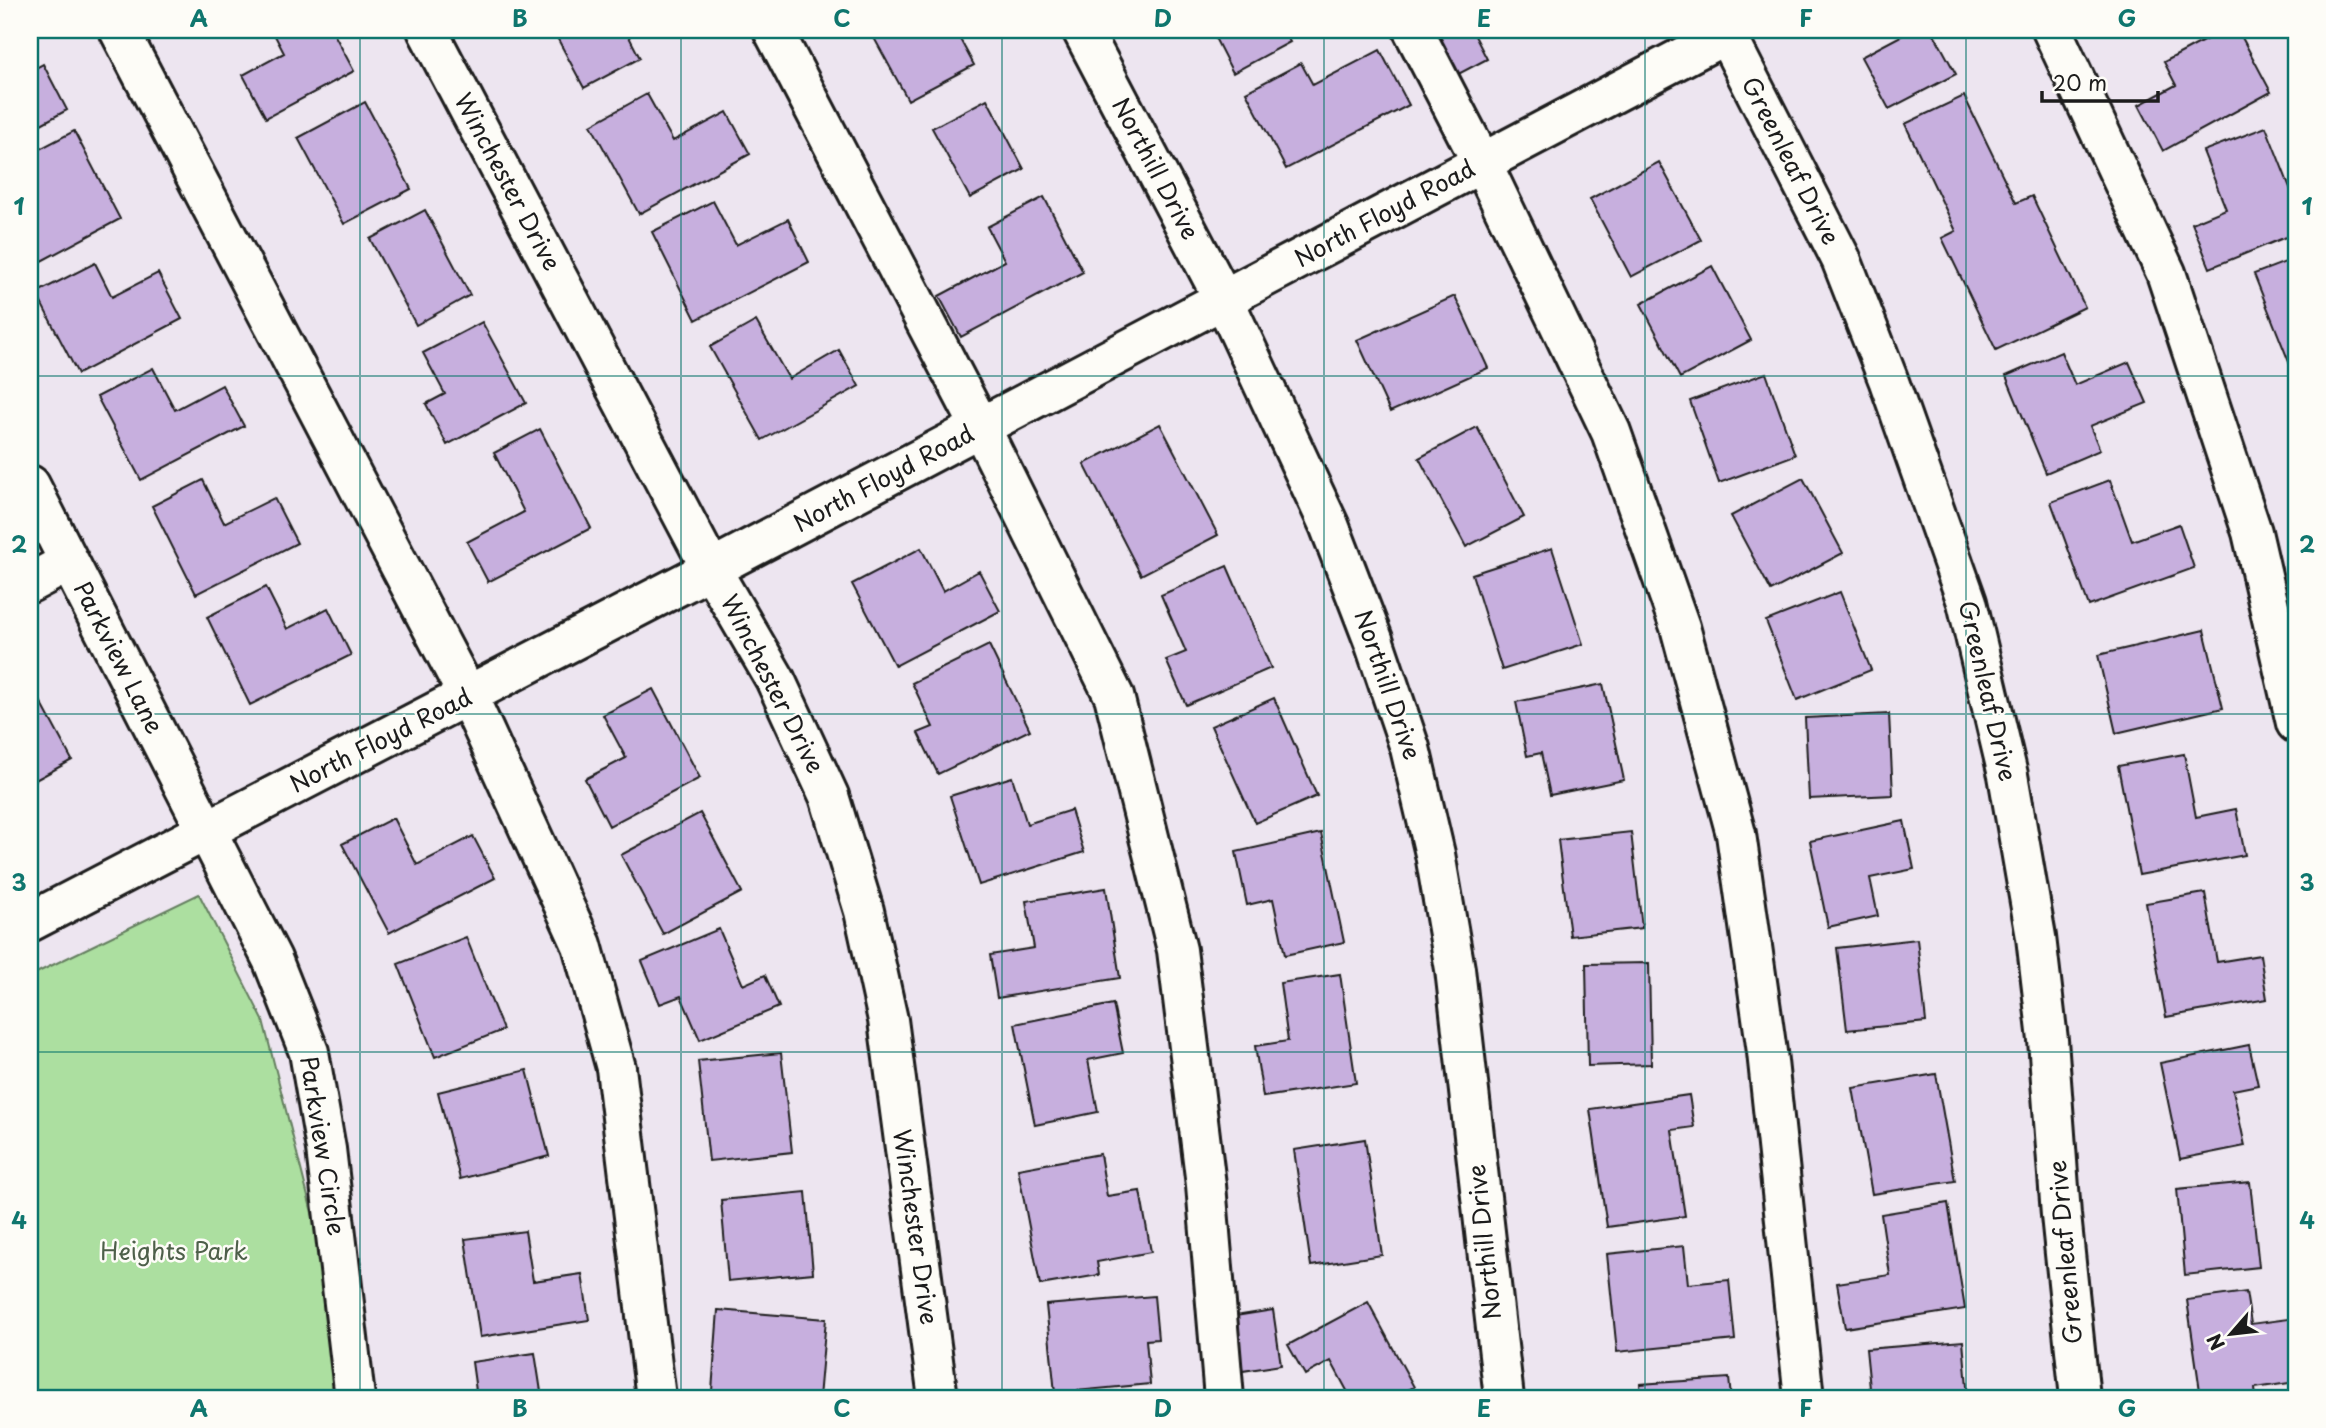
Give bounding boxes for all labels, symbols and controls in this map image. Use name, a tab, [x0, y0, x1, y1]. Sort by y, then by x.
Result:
text: A	[190, 0, 208, 35]
text: B	[512, 0, 528, 35]
text: C	[833, 0, 851, 35]
text: D	[1154, 0, 1172, 35]
text: E	[1477, 0, 1491, 35]
text: F	[1799, 0, 1813, 35]
text: G	[2118, 0, 2136, 35]
scale bar	[2042, 60, 2158, 104]
text: 20 m	[2053, 66, 2107, 98]
street label: Greenleaf Drive	[1734, 70, 1850, 250]
street label: Winchester Drive	[447, 86, 571, 276]
street label: Northill Drive	[1104, 91, 1209, 245]
street label: North Floyd Road	[1287, 149, 1481, 275]
text: 1	[14, 188, 25, 223]
text: 1	[2302, 188, 2313, 223]
street label: North Floyd Road	[786, 414, 980, 540]
text: 2	[11, 526, 27, 561]
text: 2	[2299, 526, 2315, 561]
street label: Parkview Lane	[66, 575, 174, 740]
street label: Winchester Drive	[713, 587, 835, 779]
street label: Greenleaf Drive	[1951, 597, 2027, 784]
street label: Northill Drive	[1346, 605, 1431, 764]
street label: North Floyd Road	[283, 678, 477, 801]
text: 3	[11, 864, 27, 899]
text: 3	[2299, 864, 2315, 899]
street label: Parkview Circle	[292, 1053, 356, 1238]
street label: Winchester Drive	[885, 1127, 949, 1327]
street label: Greenleaf Drive	[2038, 1159, 2090, 1346]
street label: Northill Drive	[1457, 1163, 1509, 1322]
text: 4	[11, 1202, 27, 1237]
text: 4	[2299, 1202, 2315, 1237]
park label: Heights Park	[100, 1232, 248, 1268]
north arrow	[2196, 1298, 2266, 1368]
text: N	[2199, 1329, 2231, 1356]
text: A	[190, 1390, 208, 1425]
text: B	[512, 1390, 528, 1425]
text: C	[833, 1390, 851, 1425]
text: D	[1154, 1390, 1172, 1425]
text: E	[1477, 1390, 1491, 1425]
text: F	[1799, 1390, 1813, 1425]
text: G	[2118, 1390, 2136, 1425]

